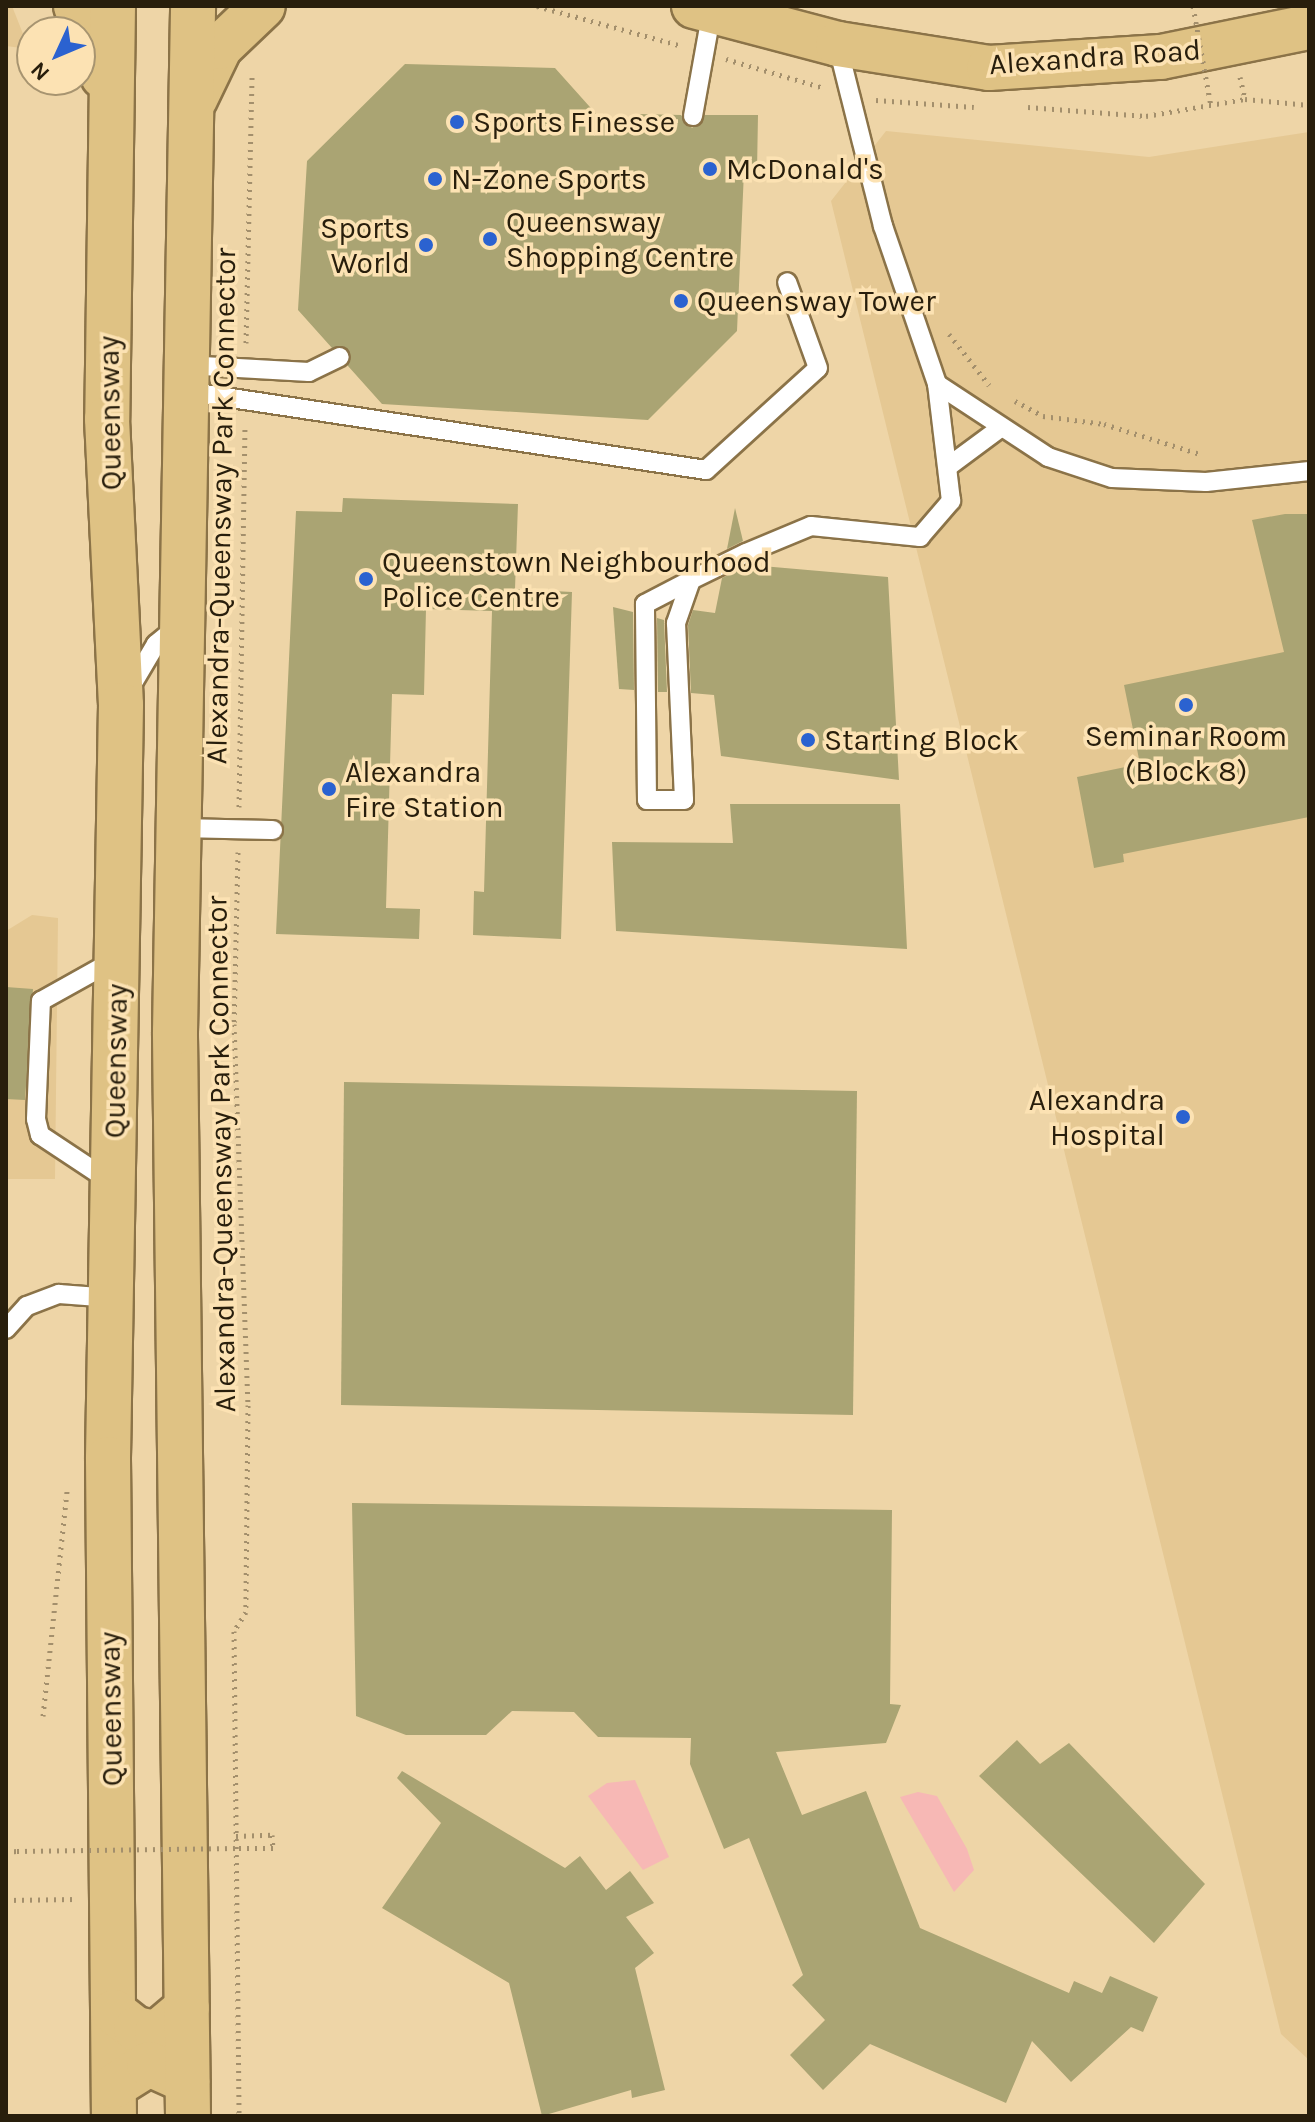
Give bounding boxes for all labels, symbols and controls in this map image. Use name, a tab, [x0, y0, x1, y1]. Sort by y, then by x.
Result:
north arrow	[16, 16, 96, 96]
street label: Alexandra Road	[988, 32, 1202, 82]
text: N	[25, 57, 55, 86]
place label: Sports Finesse	[473, 104, 675, 140]
marker: Sports Finesse	[448, 113, 466, 131]
place label: McDonald's	[726, 151, 884, 187]
marker: McDonald's	[701, 160, 719, 178]
place label: N-Zone Sports	[451, 161, 647, 197]
marker: N-Zone Sports	[426, 170, 444, 188]
place label: Queensway Shopping Centre	[506, 204, 734, 274]
place label: Sports World	[320, 210, 410, 280]
marker: Queensway Shopping Centre	[481, 230, 499, 248]
marker: Sports World	[417, 236, 435, 254]
street label: Alexandra-Queensway Park Connector	[198, 247, 244, 765]
place label: Queensway Tower	[697, 283, 936, 319]
marker: Queensway Tower	[672, 292, 690, 310]
street label: Queensway	[91, 335, 129, 491]
place label: Queenstown Neighbourhood Police Centre	[382, 544, 771, 614]
marker: Queenstown Neighbourhood Police Centre	[357, 570, 375, 588]
marker: Seminar Room (Block 8)	[1177, 696, 1195, 714]
place label: Seminar Room (Block 8)	[1085, 718, 1287, 788]
place label: Starting Block	[824, 722, 1019, 758]
marker: Starting Block	[799, 731, 817, 749]
place label: Alexandra Fire Station	[345, 754, 504, 824]
marker: Alexandra Fire Station	[320, 780, 338, 798]
street label: Alexandra-Queensway Park Connector	[198, 895, 244, 1413]
street label: Queensway	[97, 983, 135, 1139]
place label: Alexandra Hospital	[1029, 1082, 1165, 1152]
marker: Alexandra Hospital	[1172, 1106, 1194, 1128]
street label: Queensway	[92, 1631, 130, 1787]

